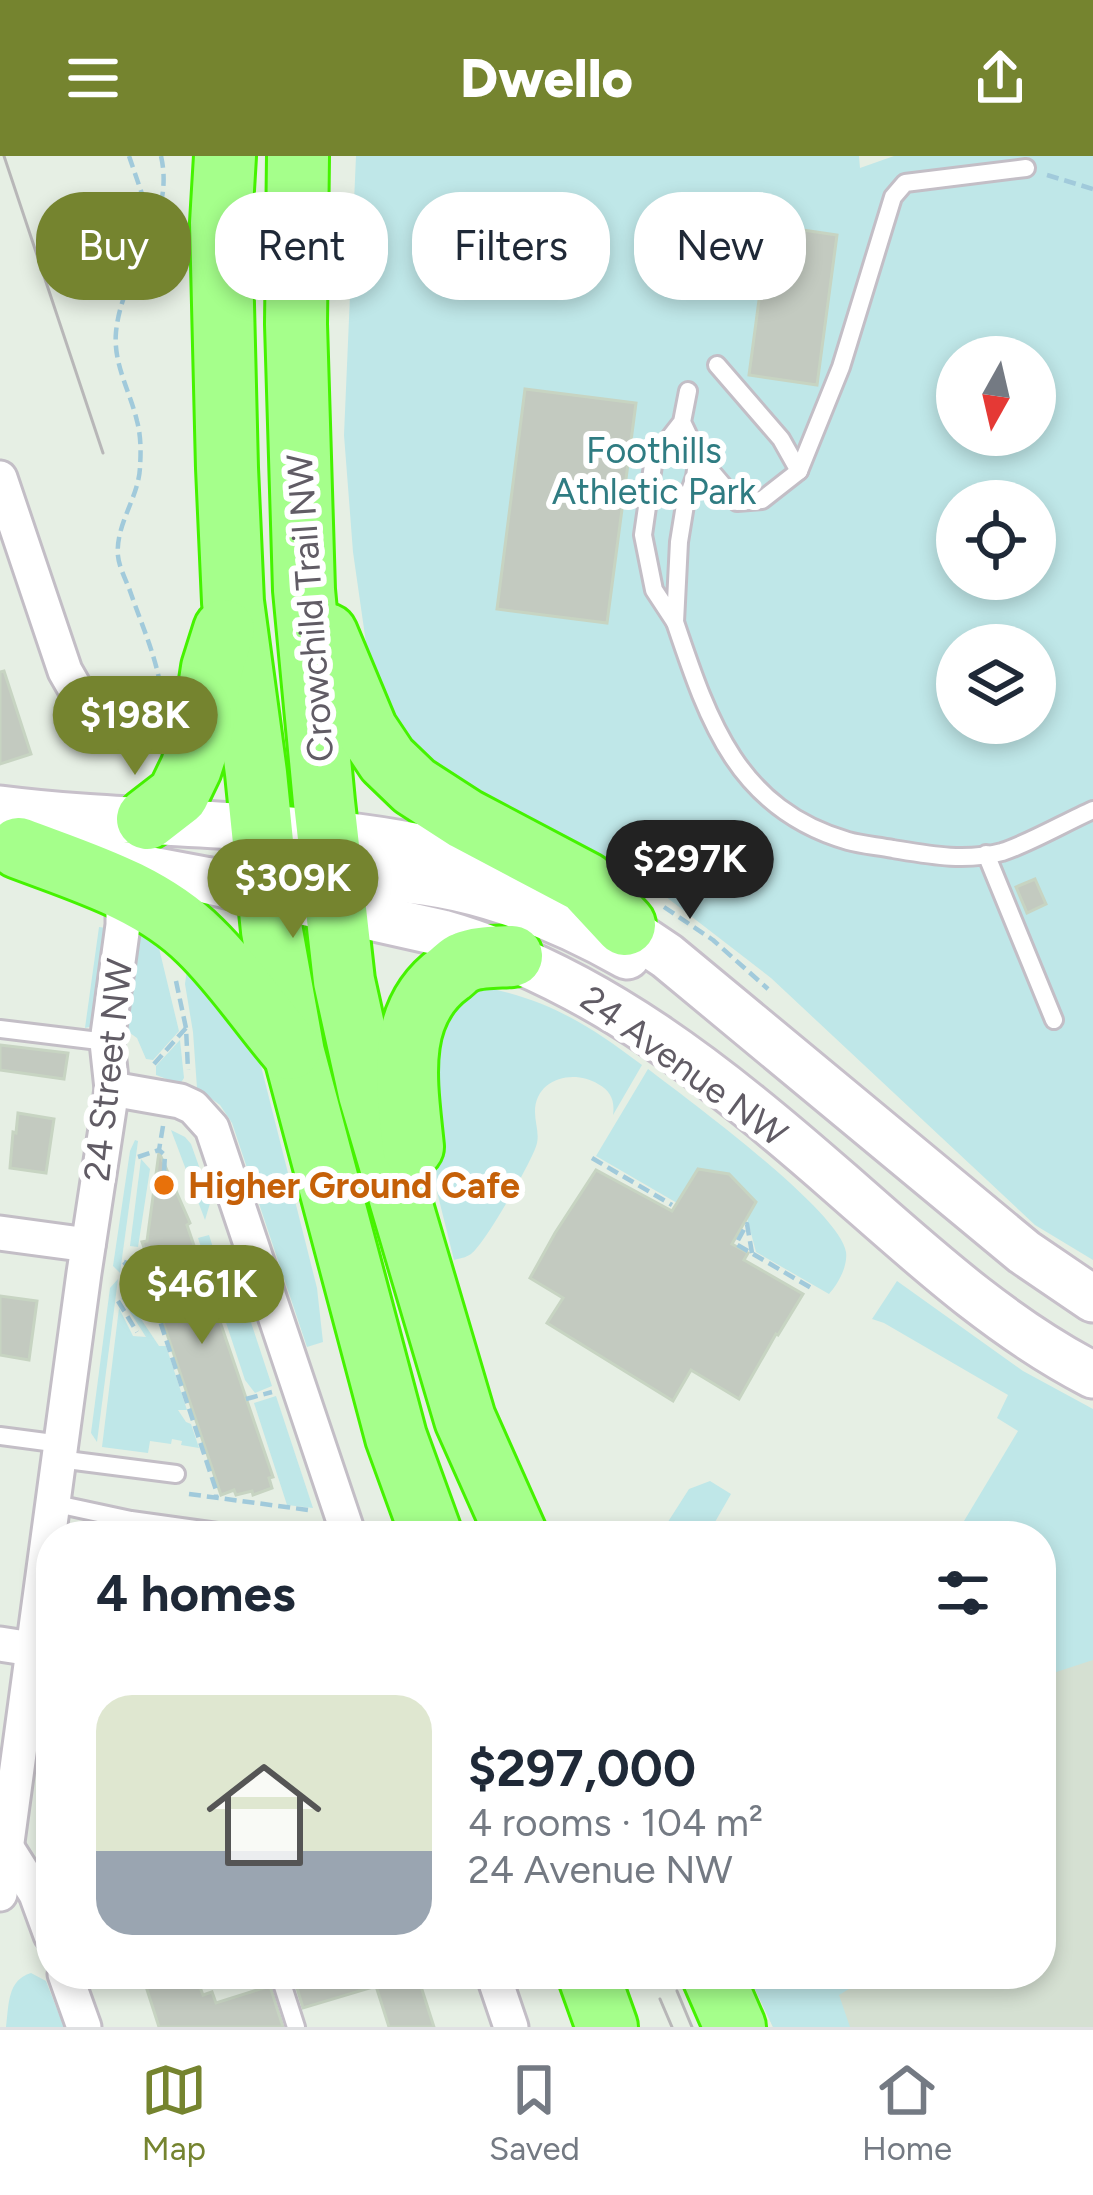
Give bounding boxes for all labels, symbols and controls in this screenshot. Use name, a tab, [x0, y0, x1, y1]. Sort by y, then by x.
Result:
icon: menu	[60, 45, 126, 111]
icon: share	[967, 45, 1033, 111]
text: Dwello	[460, 46, 633, 111]
chip: Buy	[36, 192, 191, 300]
chip: Rent	[215, 192, 388, 300]
chip: Filters	[412, 192, 610, 300]
chip: New	[634, 192, 806, 300]
north arrow	[936, 336, 1056, 456]
map controls	[936, 336, 1056, 744]
park label: Foothills Athletic Park	[552, 429, 757, 513]
street label: Crowchild Trail NW	[278, 452, 342, 763]
button: locate	[936, 480, 1056, 600]
button: layers	[936, 624, 1056, 744]
pin: $198K	[51, 676, 219, 778]
text: $198K	[80, 691, 190, 738]
pin: $297K	[606, 820, 774, 922]
text: $297K	[633, 835, 747, 882]
pin: $309K	[209, 839, 377, 941]
text: $309K	[234, 854, 352, 901]
street label: 24 Street NW	[75, 956, 141, 1183]
street label: 24 Avenue NW	[572, 977, 796, 1155]
place label: Higher Ground Cafe	[188, 1164, 520, 1207]
marker: Higher Ground Cafe	[151, 1172, 177, 1198]
pin: $461K	[118, 1245, 286, 1347]
text: $461K	[146, 1260, 258, 1307]
icon: filters	[930, 1560, 996, 1626]
text: 4 homes	[96, 1563, 296, 1624]
text: $297,000	[468, 1738, 696, 1799]
icon: home	[192, 1743, 336, 1887]
text: 4 rooms · 104 m²	[468, 1799, 763, 1846]
text: 24 Avenue NW	[468, 1846, 733, 1893]
tab: Map	[141, 2057, 207, 2168]
tab: Saved	[489, 2057, 580, 2168]
tab: Home	[862, 2057, 952, 2168]

